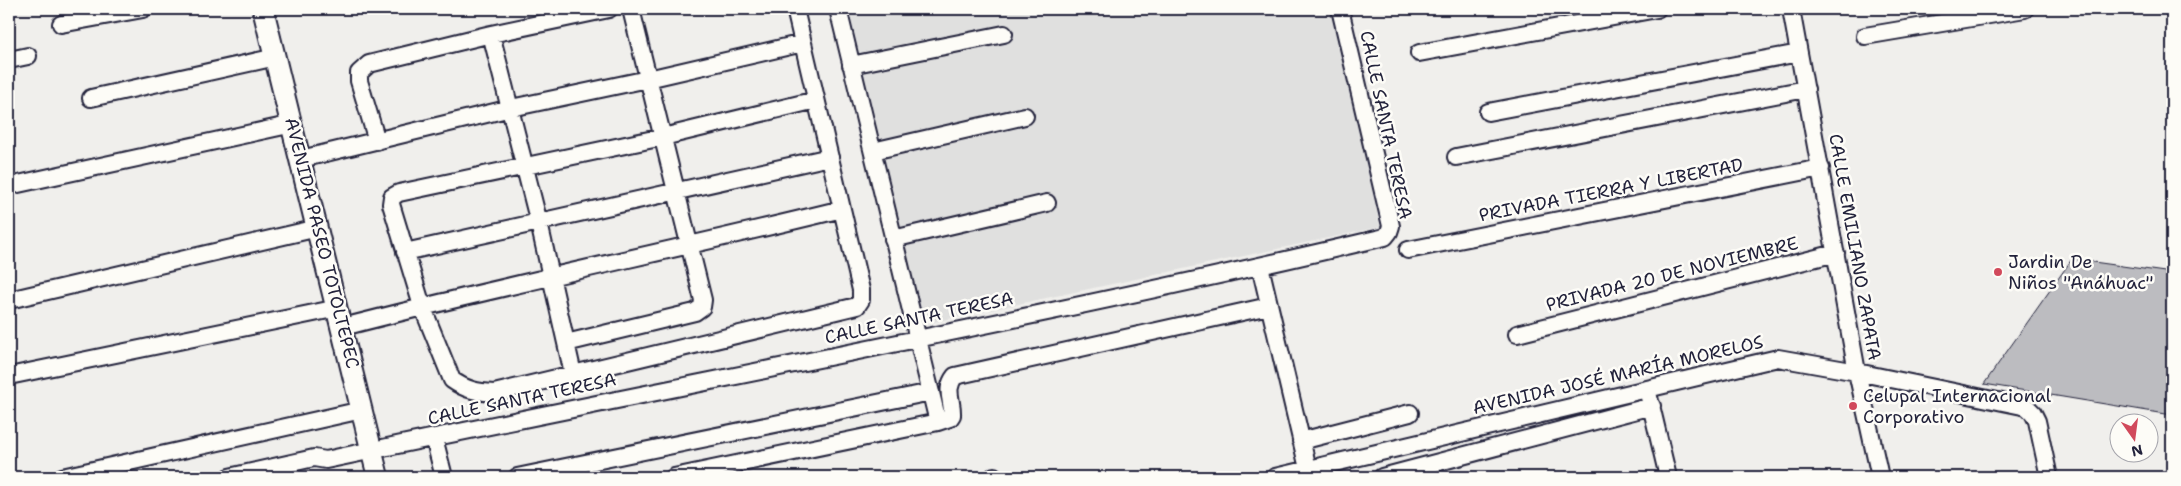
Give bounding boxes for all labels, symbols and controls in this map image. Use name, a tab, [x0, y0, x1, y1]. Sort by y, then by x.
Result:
street label: CALLE SANTA TERESA	[1354, 29, 1418, 221]
street label: AVENIDA PASEO TOTOLTEPEC	[279, 115, 365, 371]
street label: CALLE EMILIANO ZAPATA	[1823, 132, 1887, 362]
street label: PRIVADA TIERRA Y LIBERTAD	[1477, 153, 1745, 227]
street label: PRIVADA 20 DE NOVIEMBRE	[1543, 231, 1801, 317]
place label: Jardin De Niños "Anáhuac"	[2008, 250, 2154, 295]
marker: Jardin De Niños "Anáhuac"	[1992, 266, 2004, 278]
street label: CALLE SANTA TERESA	[823, 286, 1015, 350]
street label: AVENIDA JOSÉ MARÍA MORELOS	[1470, 330, 1766, 420]
street label: CALLE SANTA TERESA	[426, 367, 618, 431]
place label: Celupal Internacional Corporativo	[1863, 384, 2052, 429]
marker: Celupal Internacional Corporativo	[1847, 400, 1859, 412]
north arrow	[2108, 414, 2158, 464]
text: N	[2130, 441, 2145, 461]

